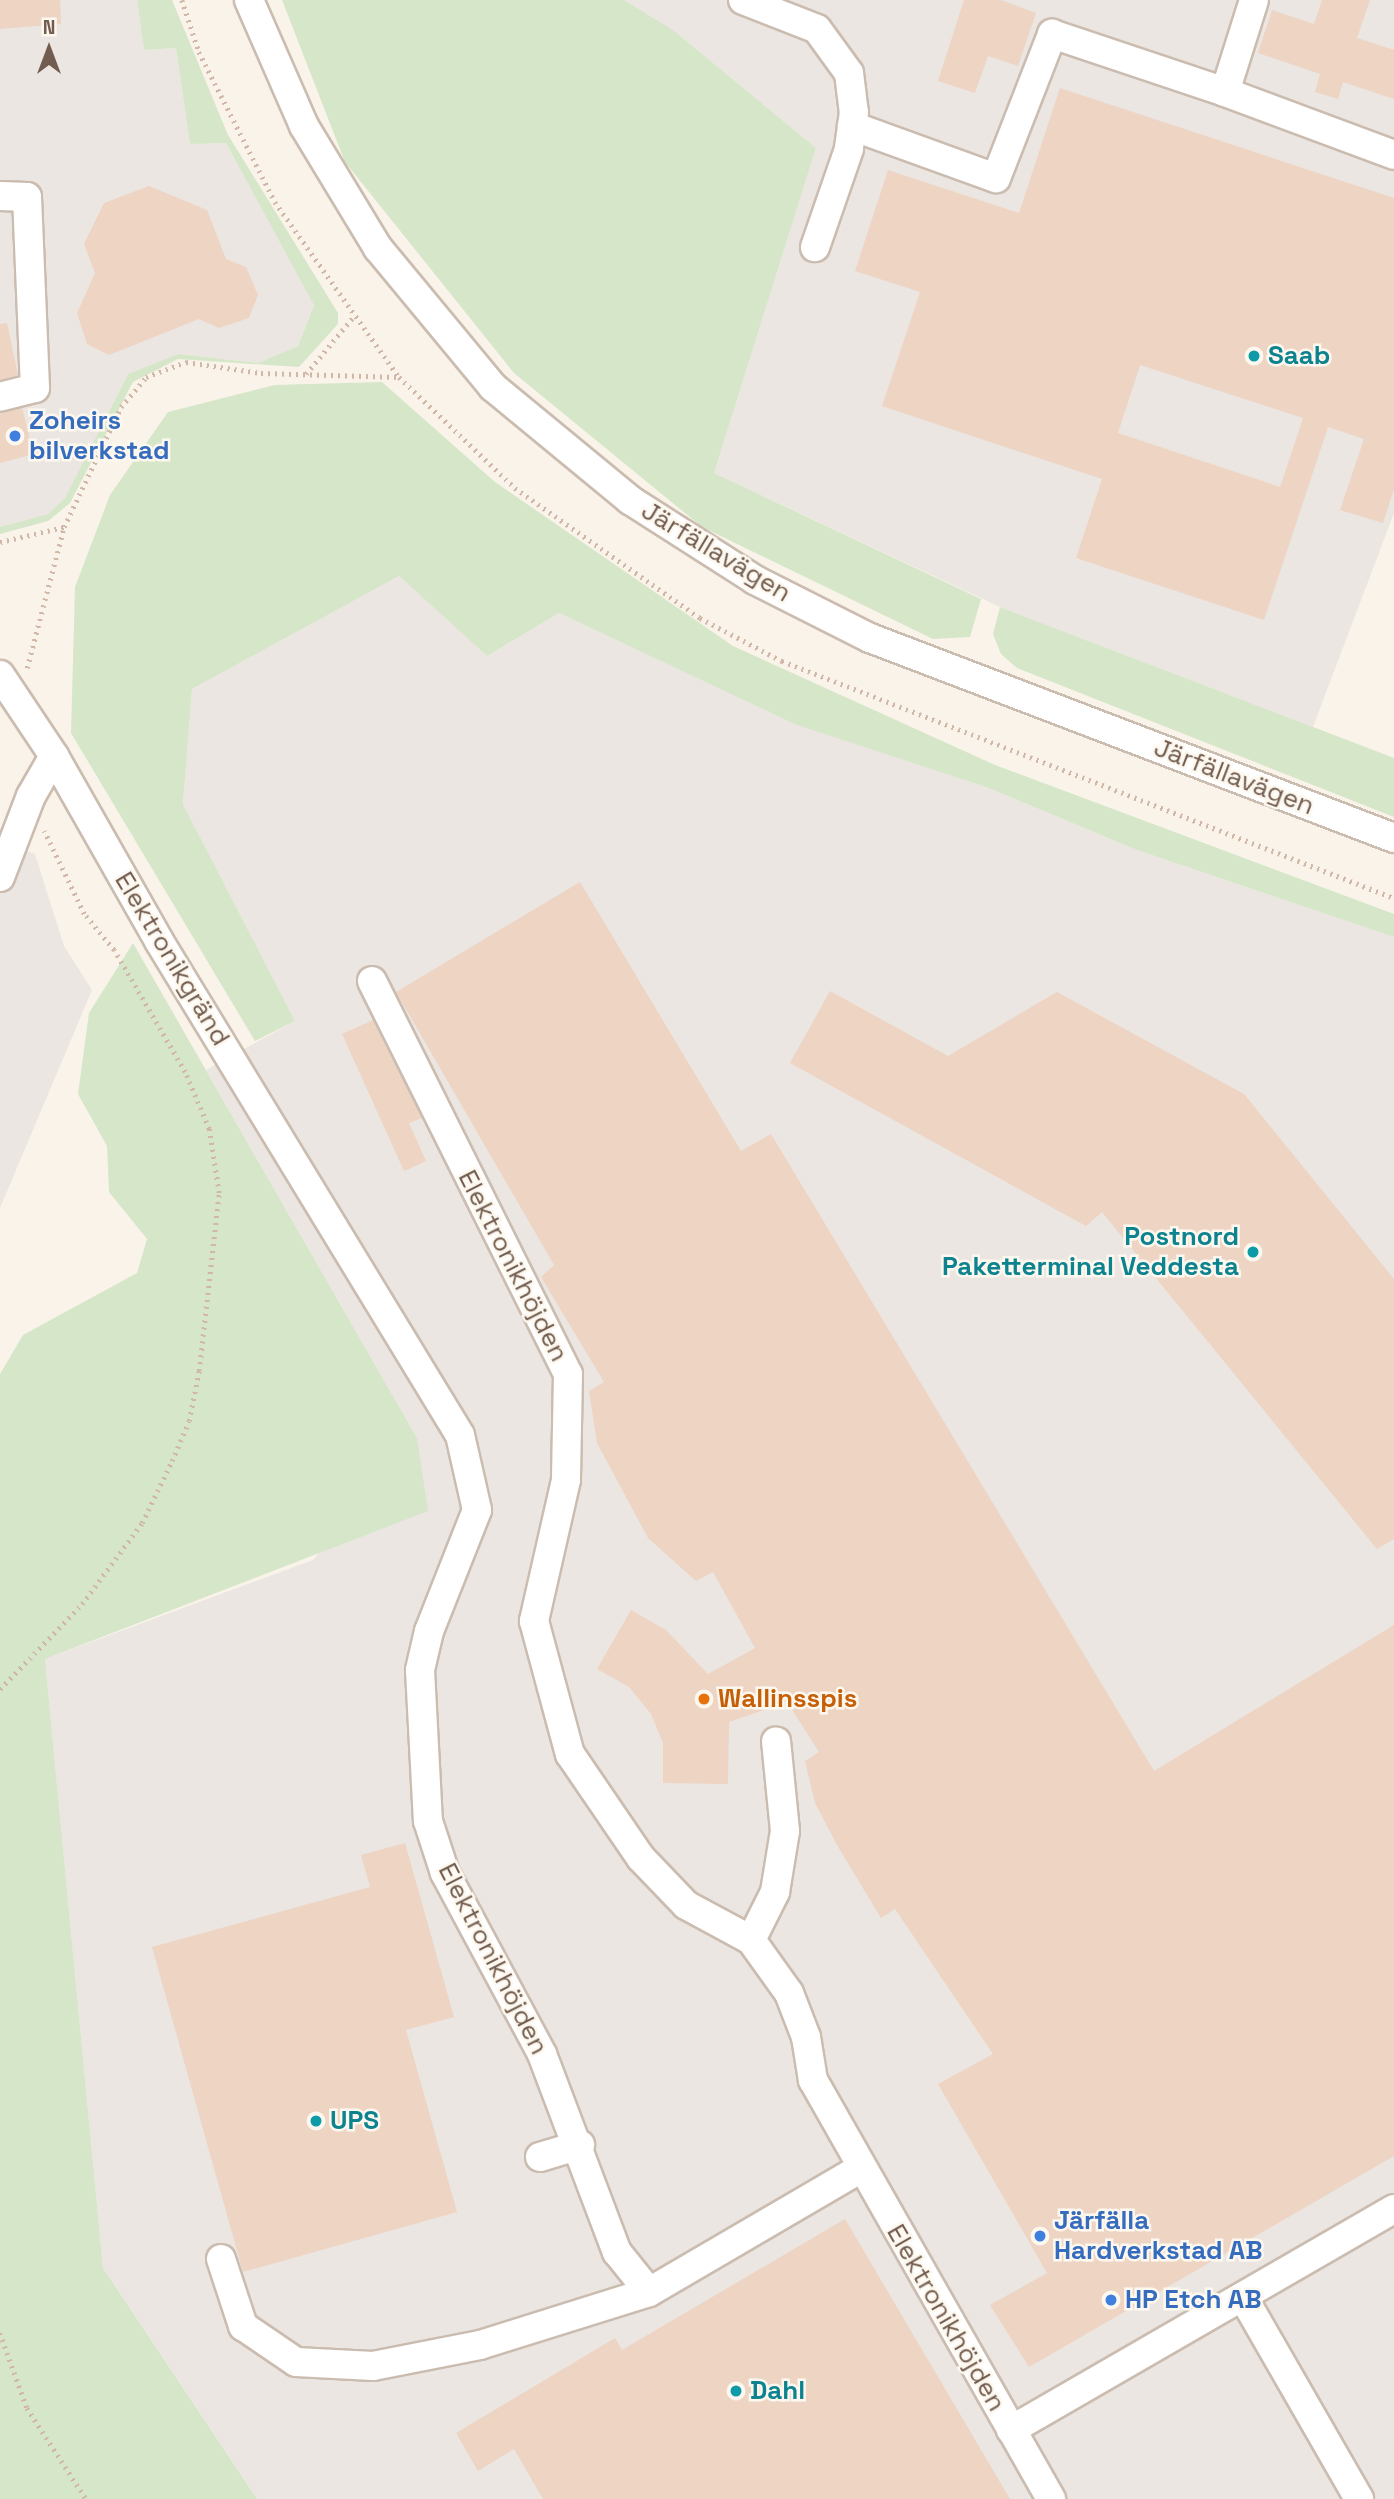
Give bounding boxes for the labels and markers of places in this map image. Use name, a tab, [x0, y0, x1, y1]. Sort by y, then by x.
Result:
place label: Saab	[1268, 340, 1330, 372]
marker: Saab	[1246, 348, 1262, 364]
place label: Zoheirs bilverkstad	[29, 405, 169, 466]
marker: Zoheirs bilverkstad	[7, 428, 23, 444]
place label: Postnord Paketterminal Veddesta	[942, 1221, 1239, 1282]
marker: Postnord Paketterminal Veddesta	[1245, 1244, 1261, 1260]
place label: Wallinsspis	[718, 1683, 857, 1715]
marker: Wallinsspis	[696, 1691, 712, 1707]
place label: UPS	[330, 2105, 379, 2137]
marker: UPS	[308, 2113, 324, 2129]
place label: Järfälla Hardverkstad AB	[1054, 2205, 1263, 2266]
marker: Järfälla Hardverkstad AB	[1032, 2228, 1048, 2244]
place label: HP Etch AB	[1125, 2284, 1262, 2316]
marker: HP Etch AB	[1103, 2292, 1119, 2308]
place label: Dahl	[750, 2375, 805, 2407]
marker: Dahl	[728, 2383, 744, 2399]

